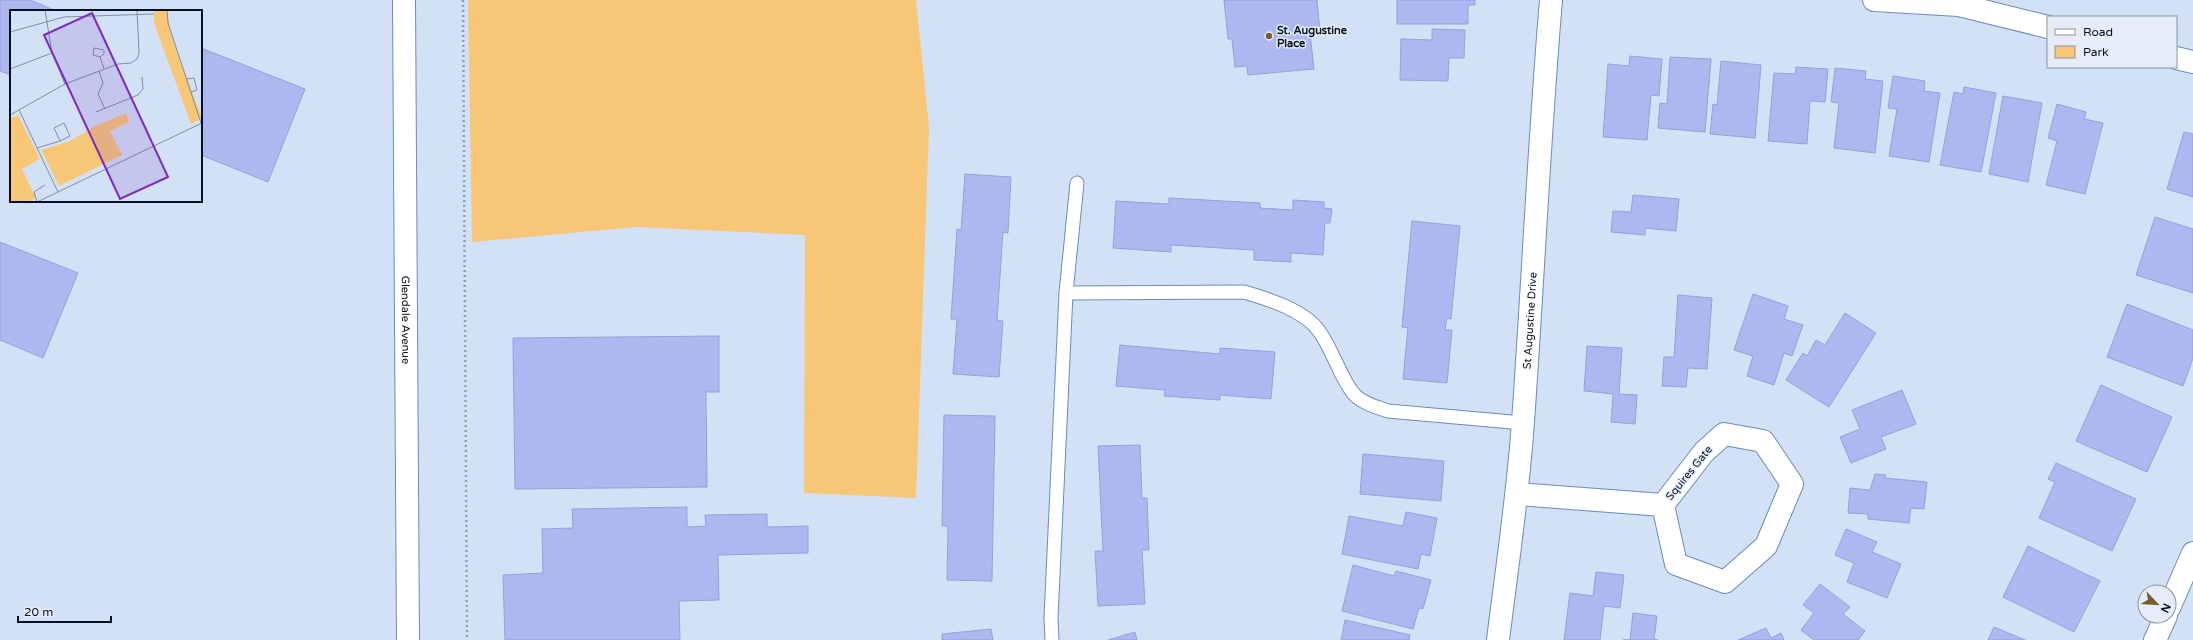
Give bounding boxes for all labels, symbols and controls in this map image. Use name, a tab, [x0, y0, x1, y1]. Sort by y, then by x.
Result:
inset map	[10, 10, 202, 202]
legend	[2047, 16, 2177, 68]
place label: St. Augustine Place	[1277, 24, 1348, 50]
text: Road	[2083, 25, 2113, 39]
marker: St. Augustine Place	[1264, 31, 1274, 41]
text: Park	[2083, 45, 2109, 59]
street label: St Augustine Drive	[1520, 272, 1539, 370]
street label: Glendale Avenue	[399, 276, 413, 364]
street label: Squires Gate	[1663, 443, 1715, 503]
north arrow	[2137, 584, 2177, 624]
scale bar	[18, 598, 111, 624]
text: N	[2158, 601, 2173, 615]
text: 20 m	[24, 605, 53, 619]

